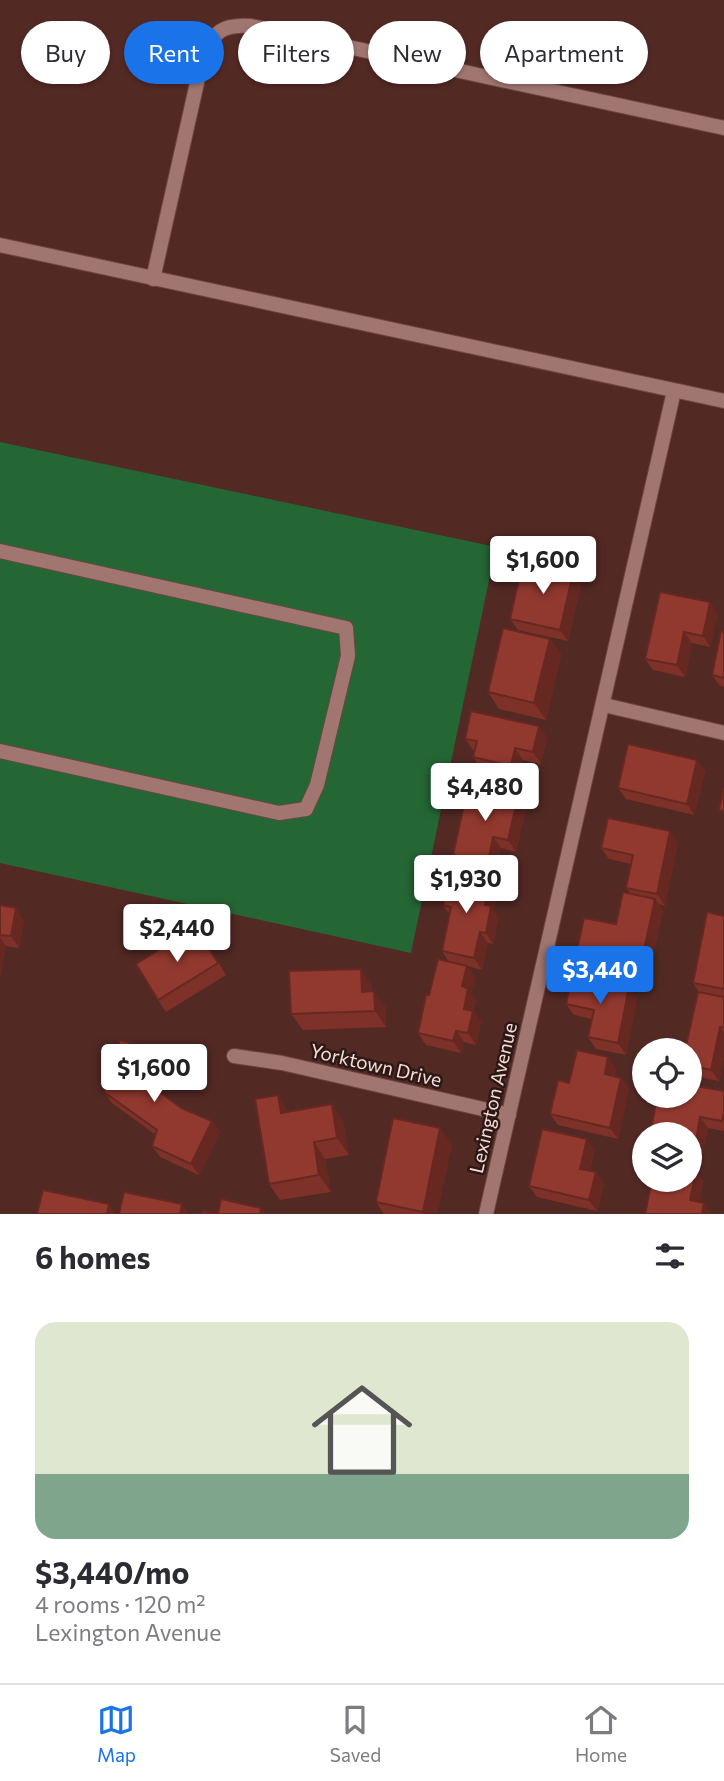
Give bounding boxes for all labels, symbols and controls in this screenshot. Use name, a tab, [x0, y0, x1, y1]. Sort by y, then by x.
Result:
chip: Buy	[21, 21, 110, 84]
chip: Rent	[124, 21, 224, 84]
chip: Filters	[238, 21, 354, 84]
chip: New	[368, 21, 466, 84]
chip: Apartment	[480, 21, 648, 84]
pin: $1,600	[486, 536, 600, 596]
text: $1,600	[506, 545, 580, 573]
pin: $4,480	[428, 764, 542, 823]
text: $4,480	[447, 772, 523, 800]
pin: $1,930	[409, 856, 523, 915]
text: $1,930	[430, 864, 502, 892]
pin: $2,440	[120, 904, 234, 964]
text: $2,440	[139, 913, 215, 941]
pin: $3,440	[543, 946, 657, 1006]
text: $3,440	[562, 955, 638, 983]
street label: Lexington Avenue	[464, 1020, 521, 1175]
street label: Yorktown Drive	[308, 1038, 444, 1091]
map controls	[632, 1038, 702, 1192]
button: locate	[632, 1038, 702, 1108]
pin: $1,600	[97, 1044, 211, 1104]
text: $1,600	[117, 1053, 191, 1081]
button: layers	[632, 1122, 702, 1192]
icon: filters	[651, 1237, 689, 1275]
text: 6 homes	[35, 1238, 150, 1275]
icon: home	[299, 1367, 425, 1493]
text: $3,440/mo	[35, 1553, 189, 1590]
text: 4 rooms · 120 m²	[35, 1590, 206, 1618]
text: Lexington Avenue	[35, 1618, 221, 1646]
tab: Map	[97, 1701, 136, 1766]
tab: Saved	[330, 1701, 381, 1766]
tab: Home	[575, 1701, 627, 1766]

